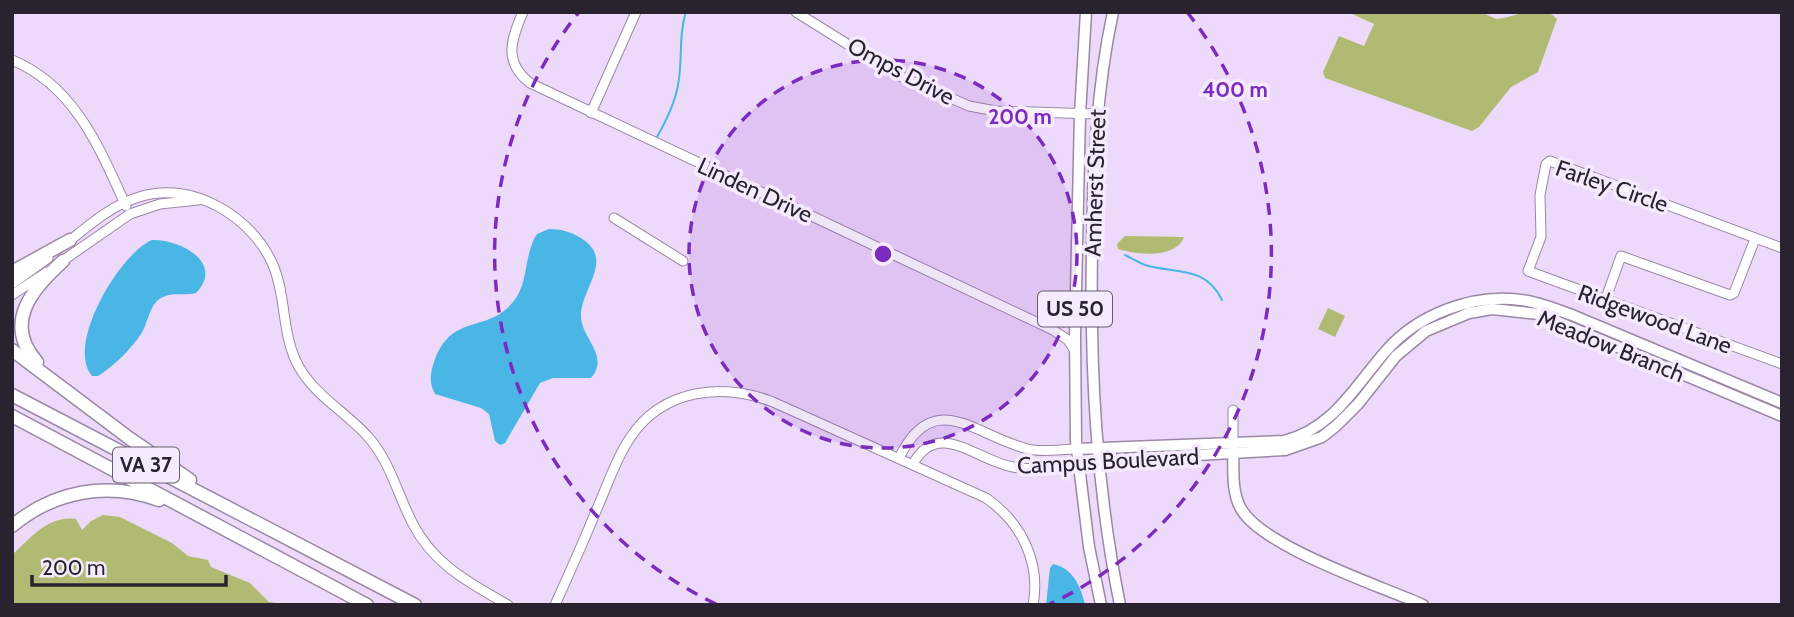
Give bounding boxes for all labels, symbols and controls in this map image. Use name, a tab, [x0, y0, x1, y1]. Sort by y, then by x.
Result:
street label: Omps Drive	[843, 31, 959, 111]
text: 400 m	[1202, 77, 1268, 102]
text: 200 m	[988, 104, 1052, 129]
street label: Amherst Street	[1078, 109, 1112, 257]
street label: Linden Drive	[693, 151, 817, 229]
street label: Farley Circle	[1552, 154, 1672, 218]
centre of rings	[871, 242, 895, 266]
street label: Ridgewood Lane	[1574, 278, 1736, 360]
road number: US 50	[1038, 292, 1112, 326]
street label: Meadow Branch	[1533, 304, 1689, 388]
street label: Campus Boulevard	[1016, 442, 1200, 480]
road number: VA 37	[113, 448, 179, 482]
scale bar	[32, 544, 226, 588]
text: 200 m	[42, 555, 105, 580]

